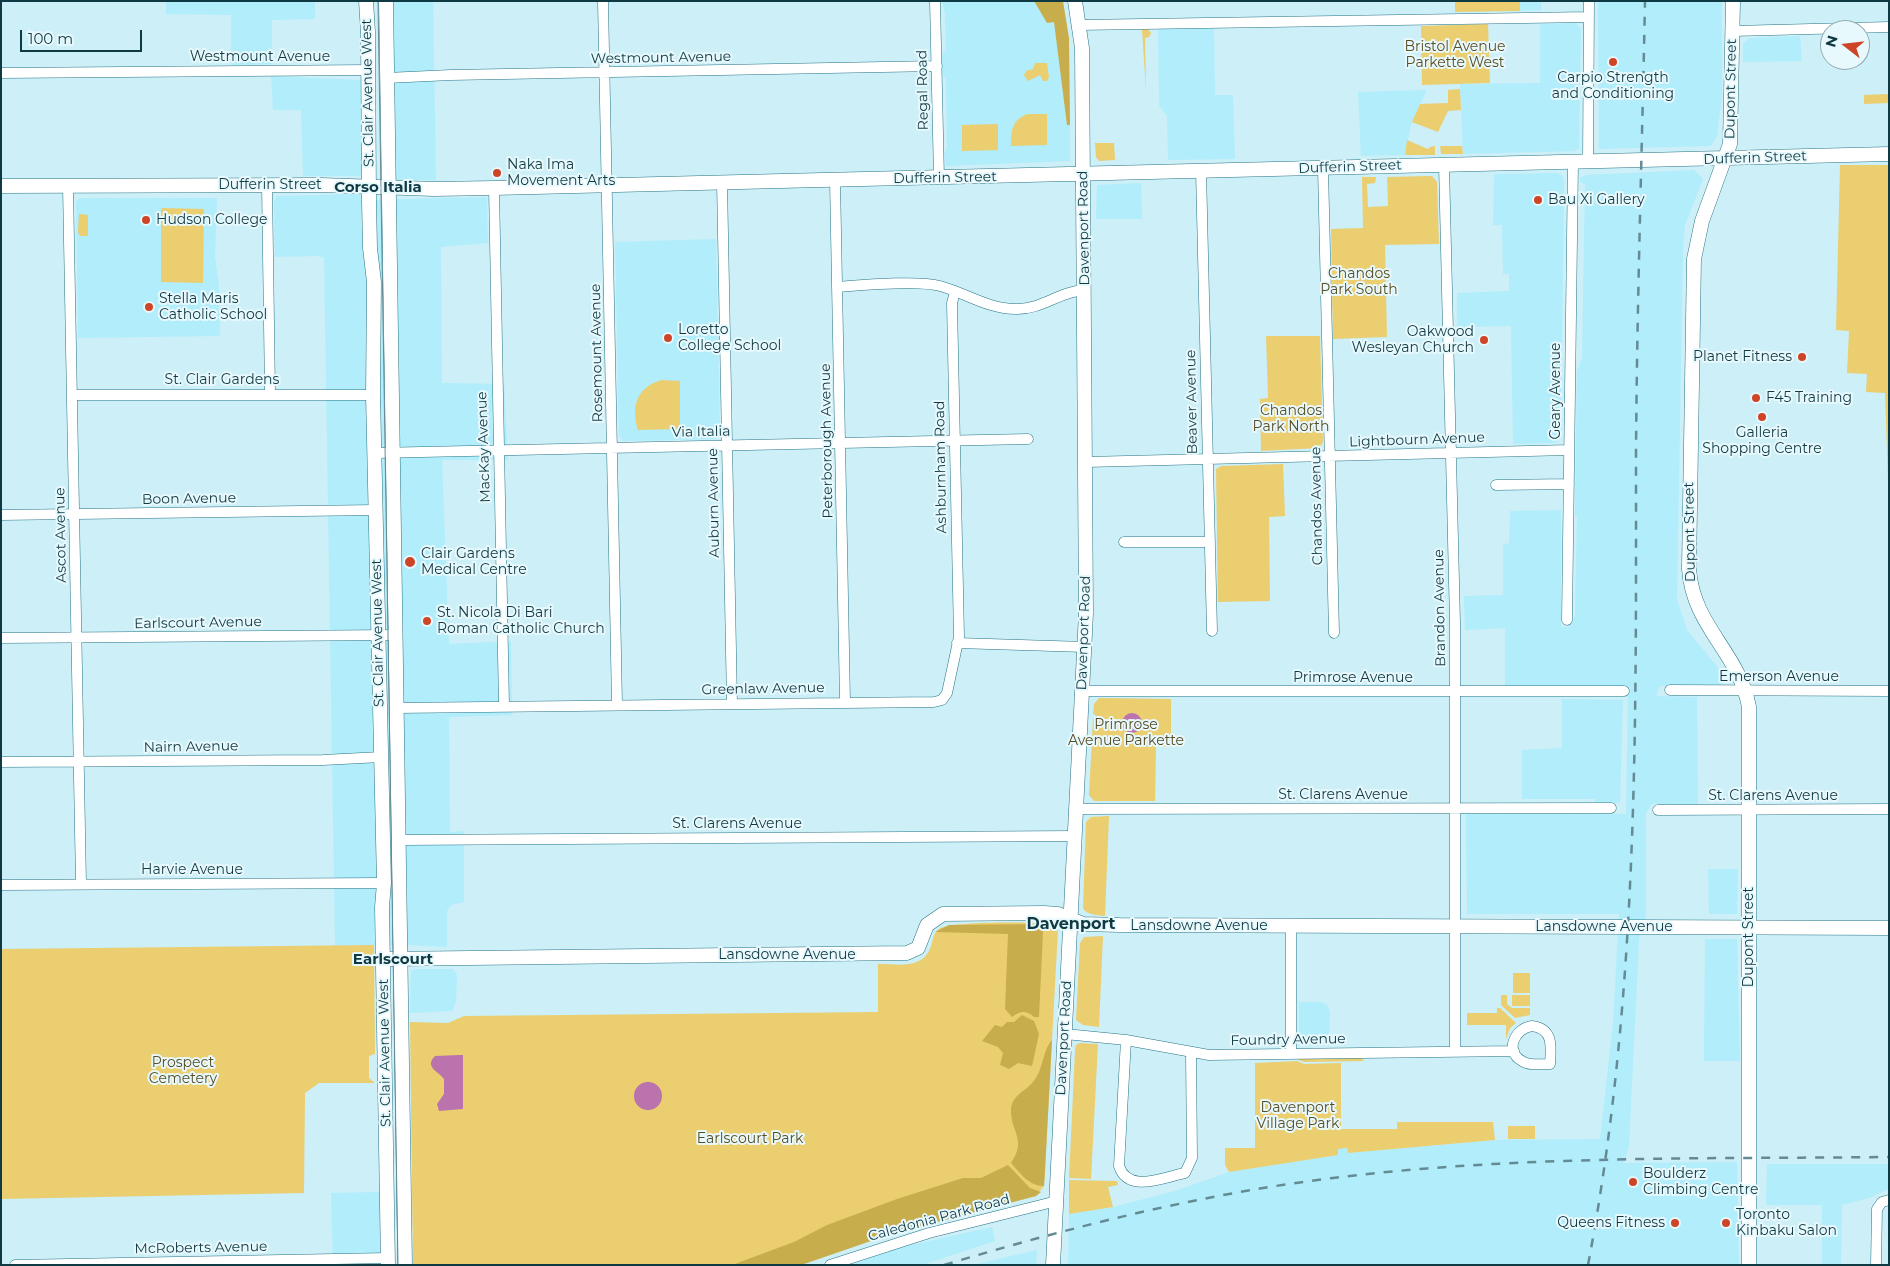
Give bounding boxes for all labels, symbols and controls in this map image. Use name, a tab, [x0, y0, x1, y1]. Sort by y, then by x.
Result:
street label: St. Clair Avenue West	[358, 19, 378, 167]
scale bar	[22, 20, 145, 52]
north arrow	[1820, 20, 1870, 70]
text: 100 m	[28, 29, 73, 48]
text: N	[1821, 33, 1842, 49]
park label: Bristol Avenue Parkette West	[1404, 39, 1506, 72]
street label: Dupont Street	[1722, 39, 1740, 139]
street label: Westmount Avenue	[591, 48, 731, 68]
street label: Westmount Avenue	[190, 49, 330, 65]
street label: Regal Road	[914, 50, 932, 130]
marker: Carpio Strength and Conditioning	[1607, 56, 1619, 68]
place label: Carpio Strength and Conditioning	[1552, 70, 1674, 102]
street label: Dufferin Street	[1703, 148, 1807, 168]
place label: Naka Ima Movement Arts	[507, 157, 615, 190]
street label: Dufferin Street	[1298, 157, 1402, 177]
marker: Naka Ima Movement Arts	[491, 167, 503, 179]
street label: Dufferin Street	[893, 169, 997, 187]
street label: Davenport Road	[1075, 170, 1093, 286]
street label: Dufferin Street	[218, 177, 322, 193]
district label: Corso Italia	[334, 179, 422, 197]
place label: Bau Xi Gallery	[1548, 192, 1645, 208]
marker: Bau Xi Gallery	[1532, 194, 1544, 206]
place label: Hudson College	[156, 212, 267, 228]
marker: Hudson College	[140, 214, 152, 226]
park label: Chandos Park South	[1320, 266, 1398, 298]
street label: Rosemount Avenue	[587, 283, 607, 423]
place label: Stella Maris Catholic School	[159, 291, 267, 324]
marker: Stella Maris Catholic School	[143, 301, 155, 313]
place label: Loretto College School	[678, 322, 781, 354]
place label: Oakwood Wesleyan Church	[1352, 324, 1474, 357]
marker: Loretto College School	[662, 332, 674, 344]
marker: Oakwood Wesleyan Church	[1478, 334, 1490, 346]
street label: Geary Avenue	[1548, 343, 1564, 439]
street label: Beaver Avenue	[1183, 349, 1201, 455]
place label: Planet Fitness	[1693, 349, 1792, 365]
marker: Planet Fitness	[1796, 351, 1808, 363]
street label: Peterborough Avenue	[817, 363, 837, 519]
street label: St. Clair Gardens	[165, 372, 279, 388]
place label: F45 Training	[1766, 390, 1852, 406]
street label: MacKay Avenue	[474, 391, 494, 503]
marker: F45 Training	[1750, 392, 1762, 404]
street label: Ashburnham Road	[931, 400, 951, 534]
park label: Chandos Park North	[1253, 403, 1329, 436]
marker: Galleria Shopping Centre	[1756, 411, 1768, 423]
street label: Via Italia	[671, 423, 731, 441]
place label: Galleria Shopping Centre	[1702, 425, 1822, 458]
street label: Lightbourn Avenue	[1349, 429, 1485, 451]
street label: Chandos Avenue	[1308, 447, 1326, 565]
street label: Auburn Avenue	[705, 448, 723, 558]
street label: Dupont Street	[1681, 482, 1699, 582]
street label: Ascot Avenue	[52, 487, 70, 583]
street label: Boon Avenue	[142, 490, 236, 508]
place label: Clair Gardens Medical Centre	[421, 546, 527, 578]
street label: Brandon Avenue	[1431, 549, 1449, 667]
marker: Clair Gardens Medical Centre	[403, 555, 417, 569]
street label: St. Clair Avenue West	[368, 559, 388, 707]
street label: Davenport Road	[1074, 575, 1094, 691]
place label: St. Nicola Di Bari Roman Catholic Church	[437, 605, 605, 638]
street label: Earlscourt Avenue	[134, 613, 262, 633]
marker: St. Nicola Di Bari Roman Catholic Church	[421, 615, 433, 627]
street label: Emerson Avenue	[1719, 669, 1839, 685]
street label: Primrose Avenue	[1293, 670, 1413, 686]
street label: Greenlaw Avenue	[701, 680, 825, 698]
park label: Primrose Avenue Parkette	[1068, 717, 1184, 750]
street label: Nairn Avenue	[143, 738, 239, 756]
street label: St. Clarens Avenue	[1278, 787, 1408, 803]
street label: St. Clarens Avenue	[1708, 788, 1838, 804]
street label: St. Clarens Avenue	[672, 816, 802, 832]
street label: Harvie Avenue	[141, 862, 243, 878]
street label: Dupont Street	[1741, 887, 1757, 987]
district label: Davenport	[1026, 914, 1116, 934]
street label: Lansdowne Avenue	[1130, 918, 1268, 934]
street label: Lansdowne Avenue	[1535, 919, 1673, 935]
street label: Lansdowne Avenue	[718, 947, 856, 963]
district label: Earlscourt	[353, 951, 433, 969]
street label: St. Clair Avenue West	[375, 979, 395, 1127]
street label: Davenport Road	[1053, 980, 1075, 1096]
street label: Foundry Avenue	[1230, 1031, 1346, 1049]
park label: Prospect Cemetery	[149, 1055, 217, 1088]
park label: Davenport Village Park	[1257, 1100, 1339, 1132]
park label: Earlscourt Park	[697, 1131, 803, 1147]
place label: Boulderz Climbing Centre	[1643, 1166, 1758, 1198]
marker: Boulderz Climbing Centre	[1627, 1176, 1639, 1188]
street label: Caledonia Park Road	[866, 1191, 1012, 1245]
place label: Toronto Kinbaku Salon	[1736, 1207, 1837, 1240]
place label: Queens Fitness	[1557, 1215, 1665, 1231]
marker: Queens Fitness	[1669, 1217, 1681, 1229]
marker: Toronto Kinbaku Salon	[1720, 1217, 1732, 1229]
street label: McRoberts Avenue	[134, 1238, 268, 1258]

